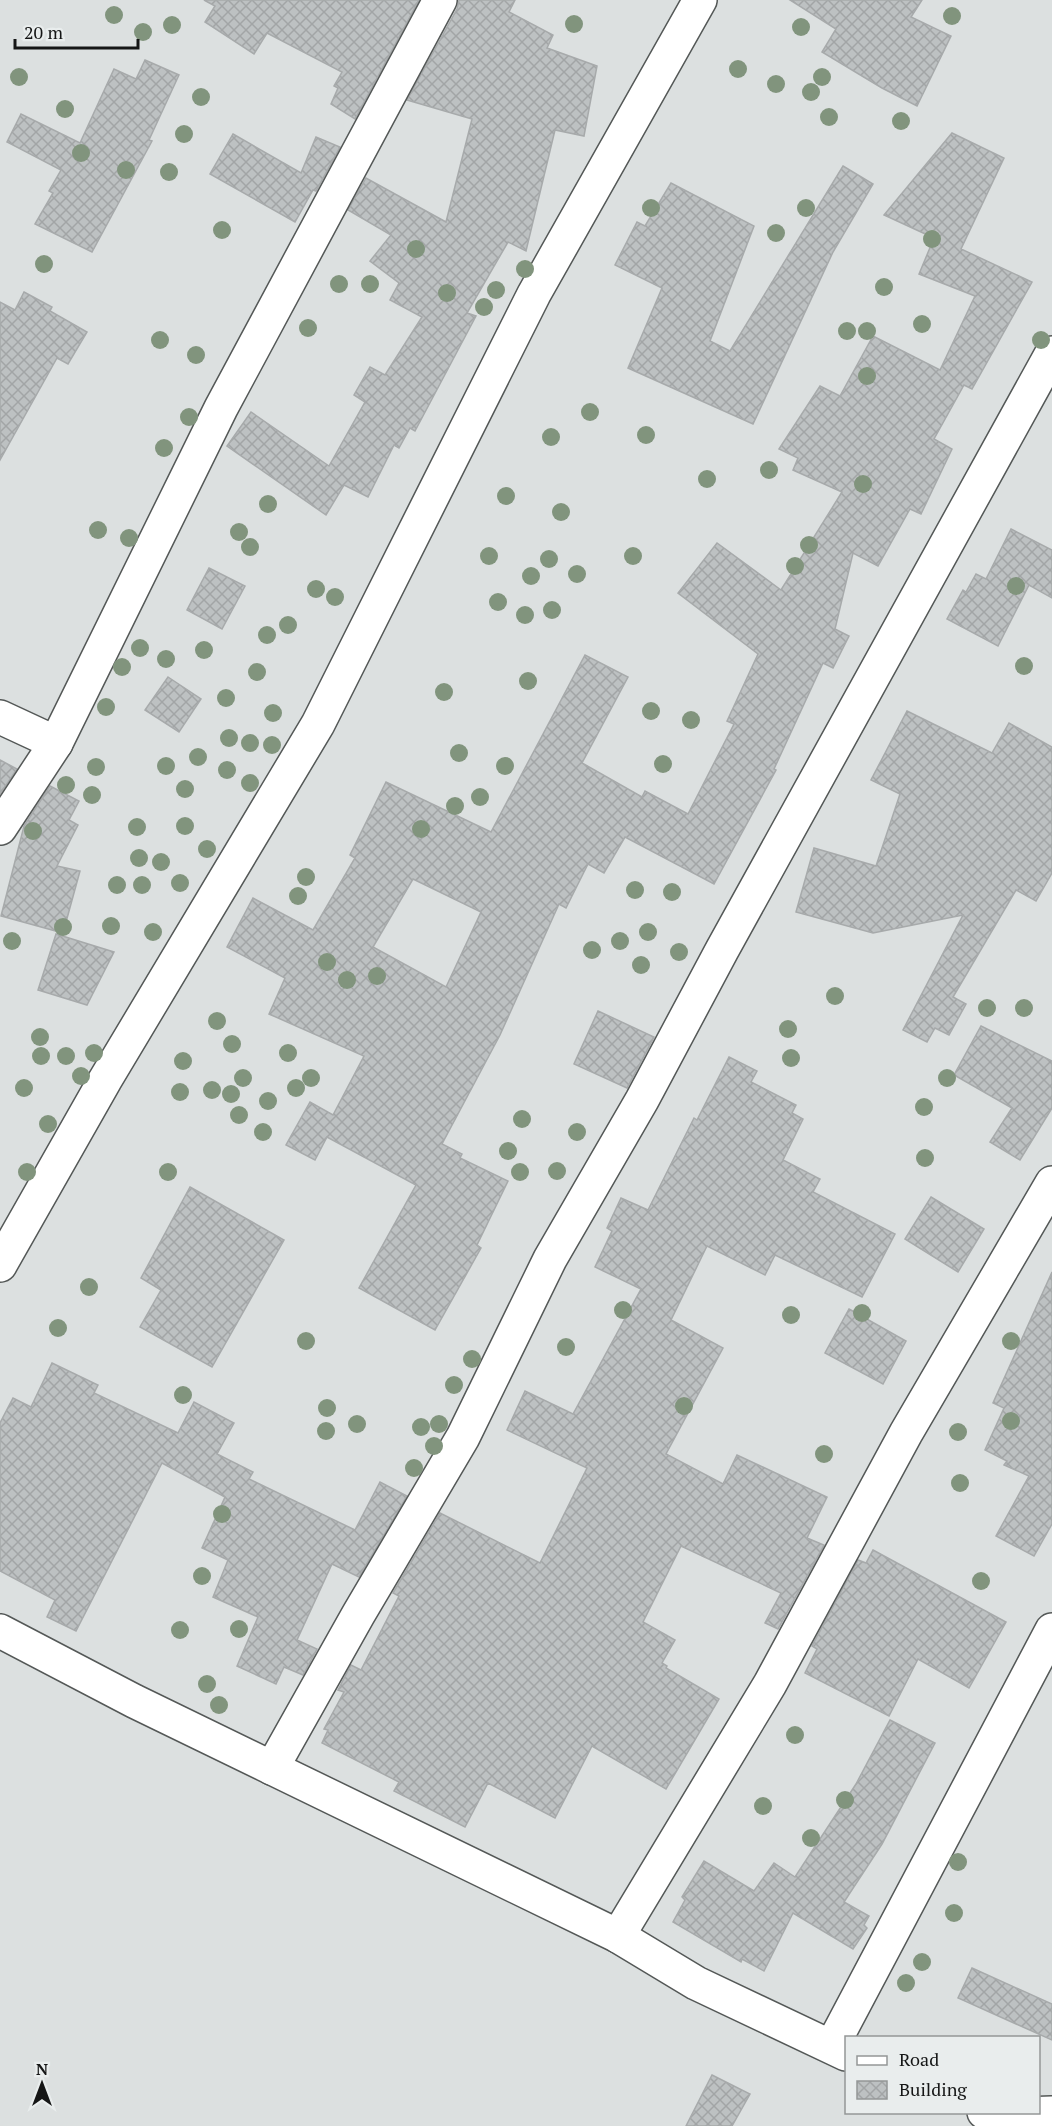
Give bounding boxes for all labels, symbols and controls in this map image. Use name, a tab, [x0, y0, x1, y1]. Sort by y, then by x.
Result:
scale bar	[15, 12, 138, 50]
text: 20 m	[24, 20, 64, 44]
legend	[845, 2036, 1040, 2114]
text: Road	[899, 2047, 939, 2071]
north arrow	[12, 2054, 72, 2114]
text: N	[36, 2058, 48, 2080]
text: Building	[899, 2077, 967, 2101]

